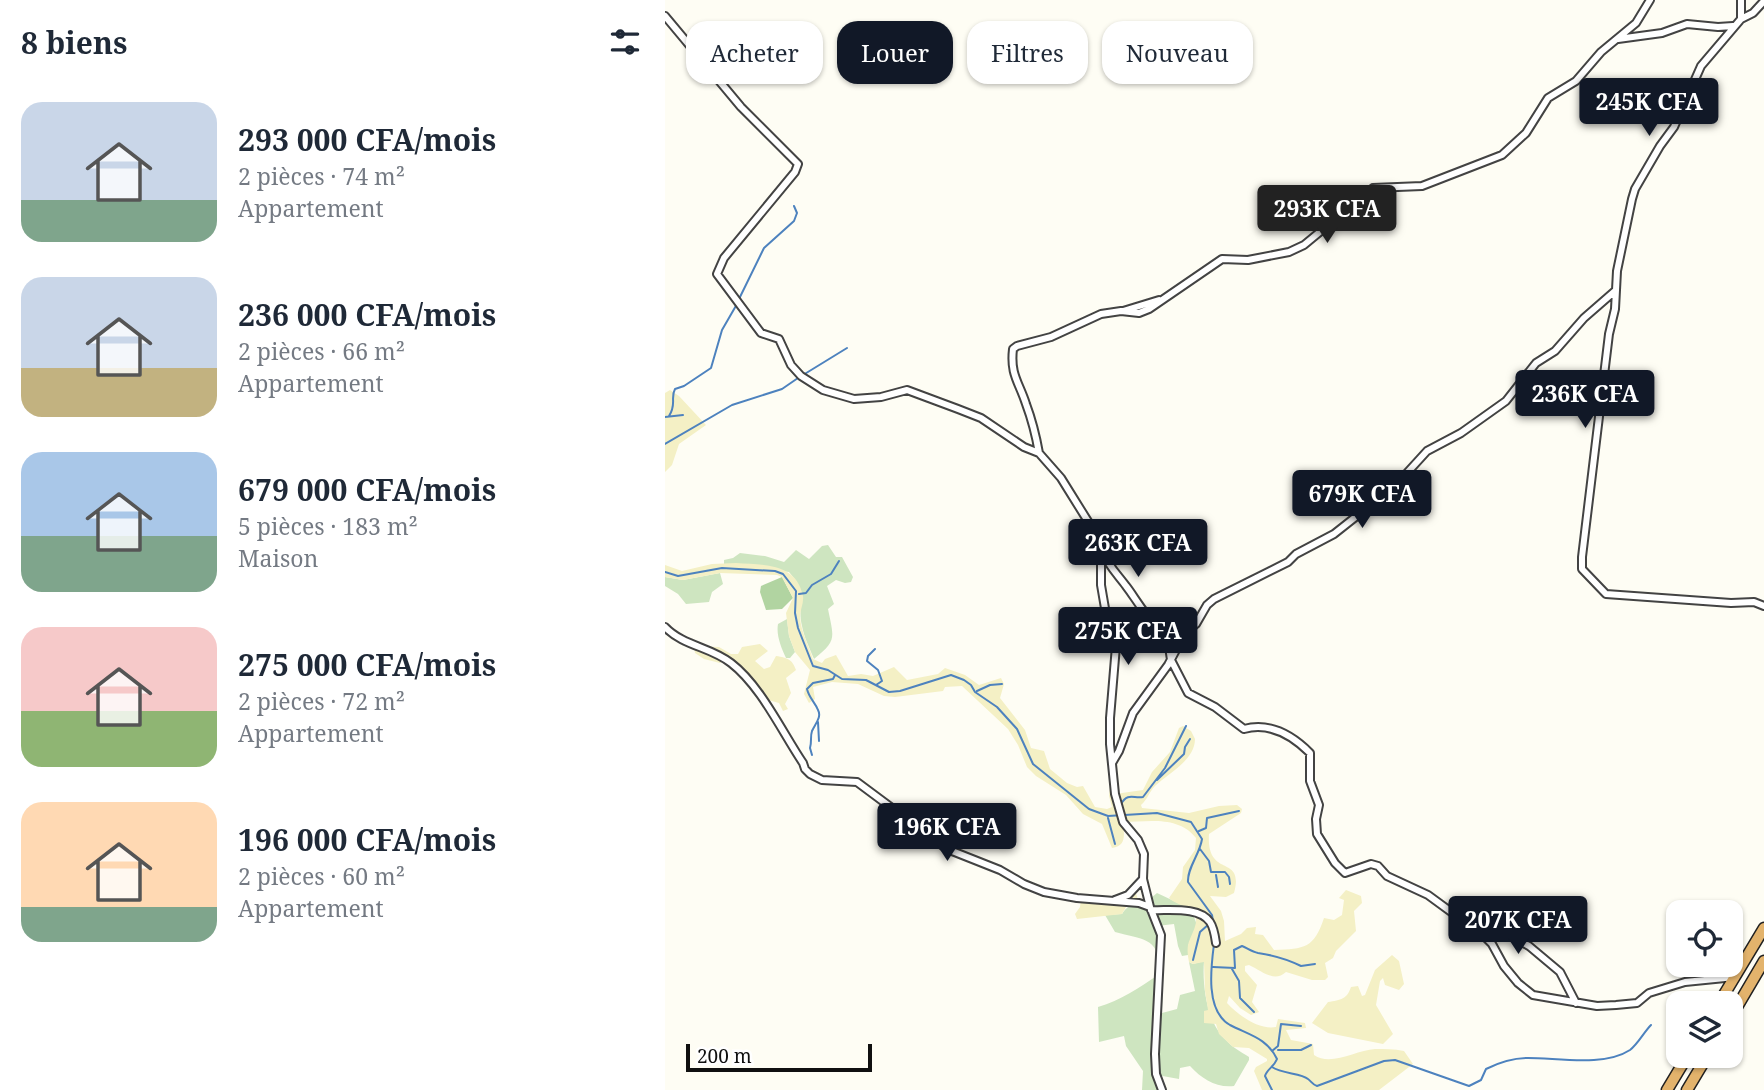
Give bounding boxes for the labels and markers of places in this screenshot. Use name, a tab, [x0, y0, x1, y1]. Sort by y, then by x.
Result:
pin: 245K CFA	[1577, 78, 1721, 138]
pin: 293K CFA	[1255, 186, 1399, 245]
pin: 236K CFA	[1513, 370, 1657, 430]
pin: 679K CFA	[1290, 470, 1434, 530]
pin: 263K CFA	[1066, 520, 1210, 579]
pin: 275K CFA	[1056, 608, 1200, 667]
pin: 196K CFA	[875, 804, 1019, 863]
pin: 207K CFA	[1446, 897, 1590, 956]

